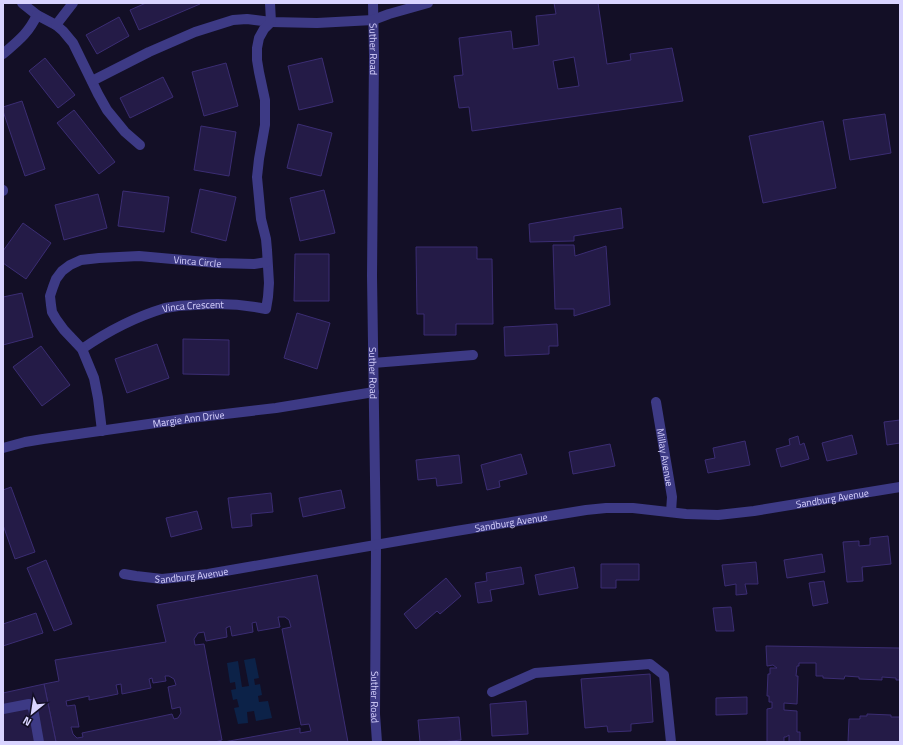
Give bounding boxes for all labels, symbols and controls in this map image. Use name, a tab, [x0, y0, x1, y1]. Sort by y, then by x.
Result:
street label: Suther Road	[366, 23, 382, 75]
street label: Vinca Circle	[173, 252, 222, 271]
street label: Vinca Crescent	[161, 297, 224, 316]
street label: Suther Road	[366, 347, 381, 399]
street label: Margie Ann Drive	[152, 407, 225, 431]
street label: Millay Avenue	[653, 427, 678, 487]
street label: Sandburg Avenue	[795, 485, 870, 512]
street label: Sandburg Avenue	[473, 509, 549, 535]
street label: Sandburg Avenue	[154, 563, 229, 587]
street label: Suther Road	[367, 671, 383, 723]
north arrow	[12, 693, 52, 733]
text: N	[20, 713, 34, 730]

